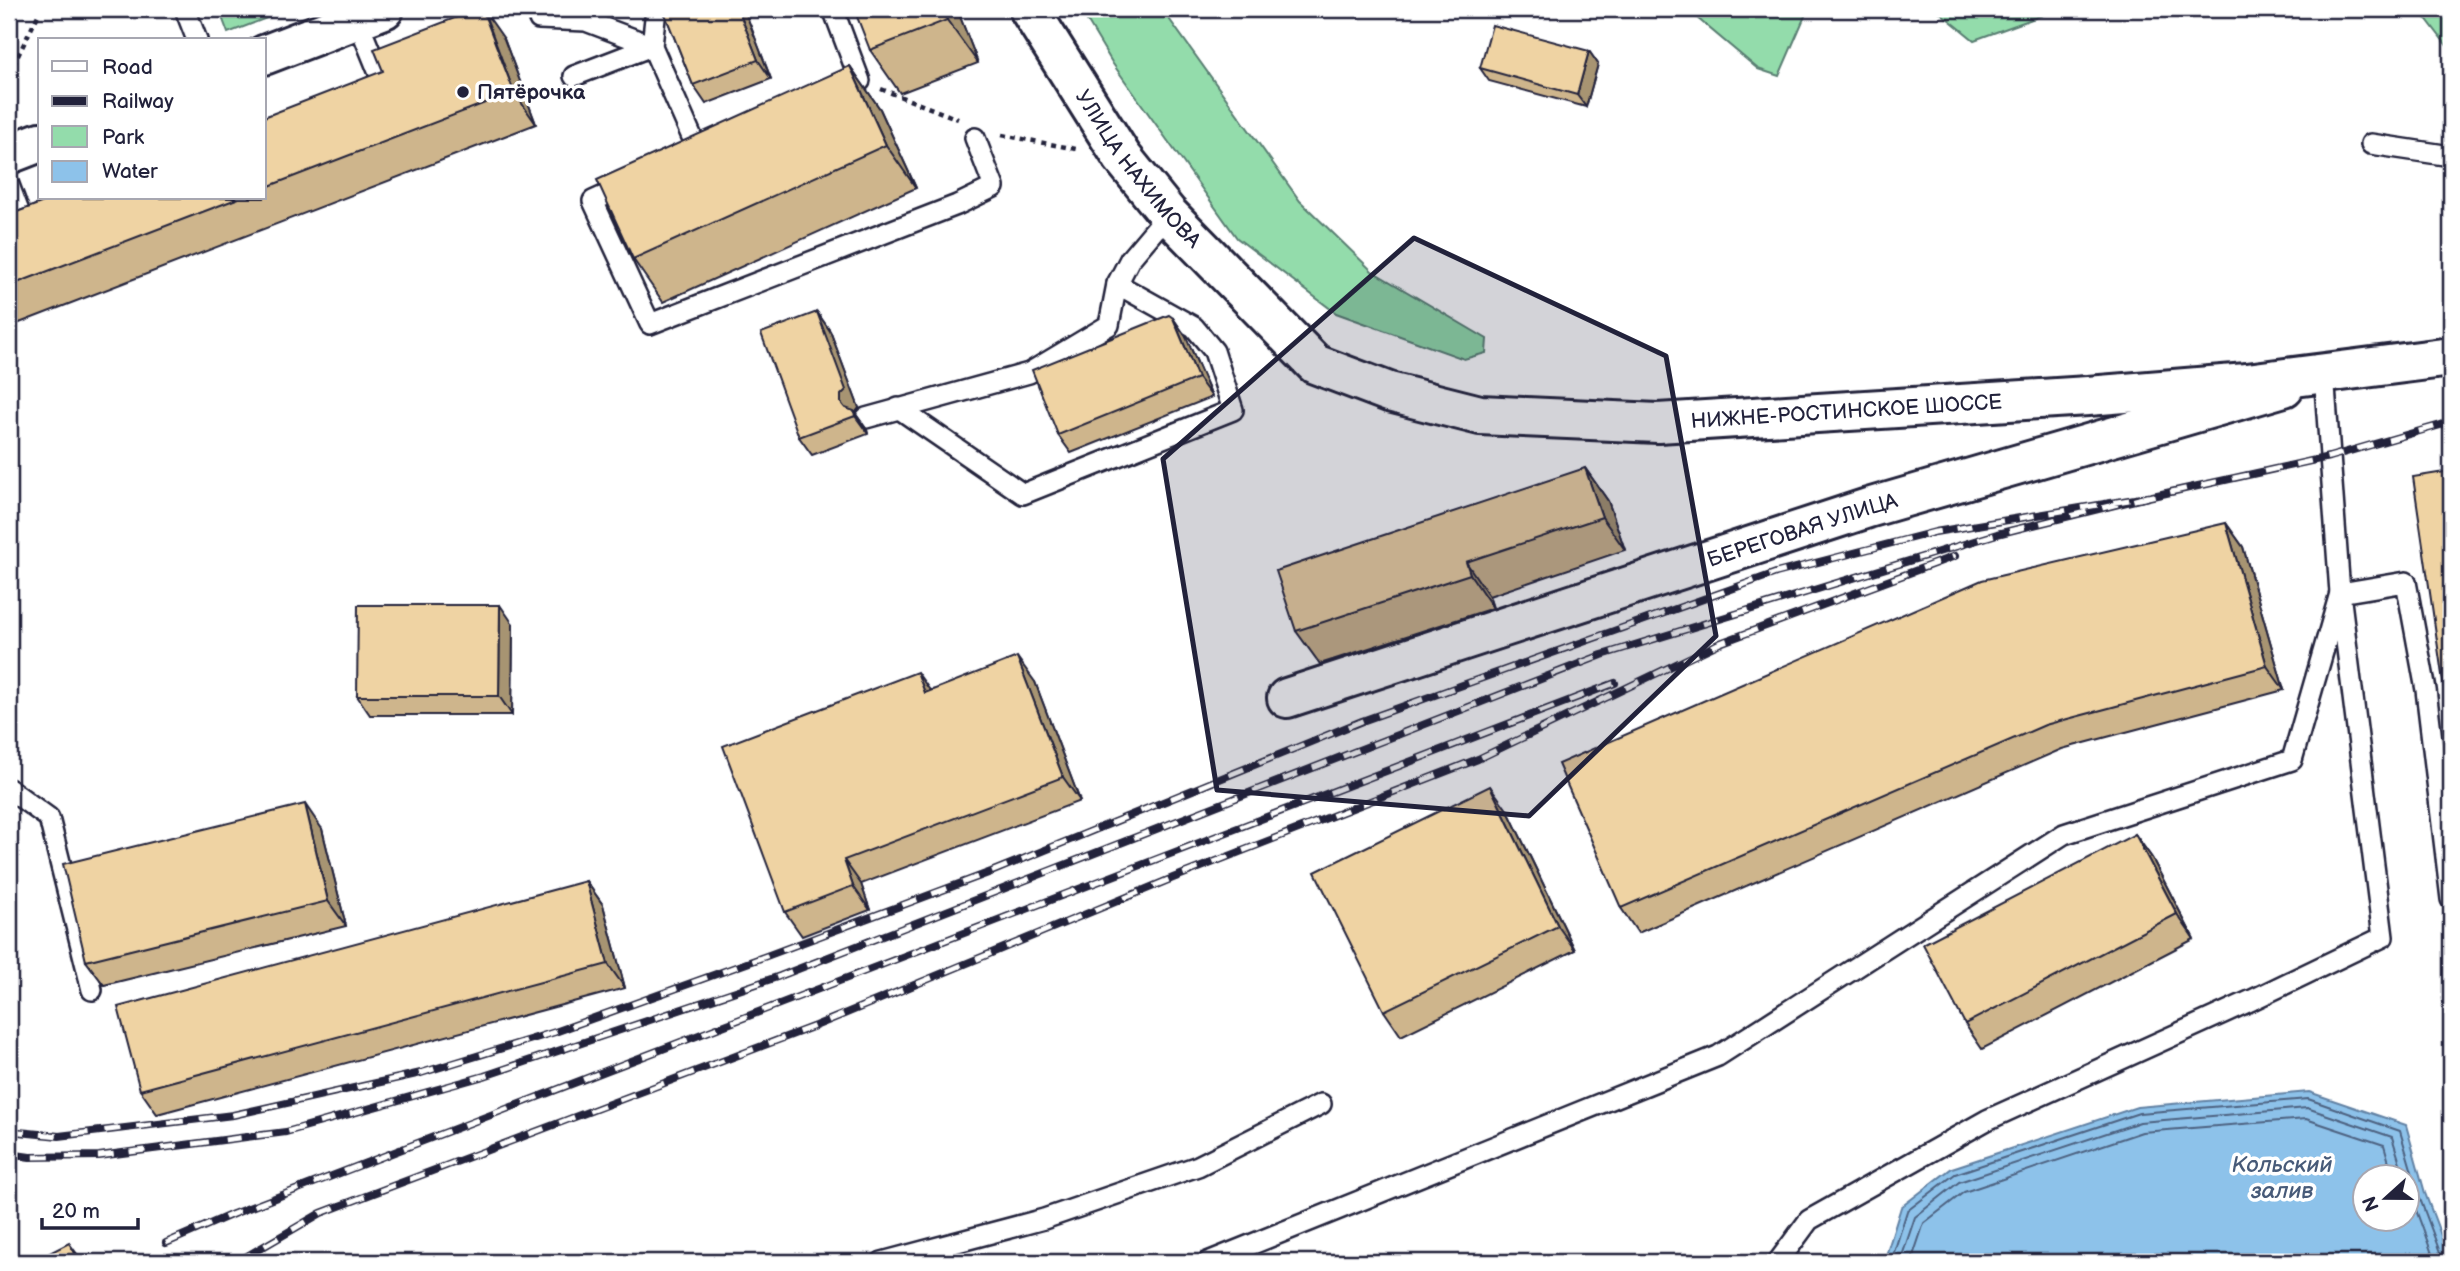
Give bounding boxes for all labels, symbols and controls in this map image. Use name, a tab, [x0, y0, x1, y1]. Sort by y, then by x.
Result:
legend	[38, 38, 266, 200]
text: Road	[102, 55, 153, 80]
place label: Пятёрочка	[477, 80, 586, 105]
marker: Пятёрочка	[455, 84, 471, 100]
street label: УЛИЦА НАХИМОВА	[1070, 85, 1207, 253]
text: Railway	[102, 89, 174, 114]
text: Park	[102, 125, 145, 150]
text: Water	[102, 159, 158, 184]
street label: НИЖНЕ-РОСТИНСКОЕ ШОССЕ	[1690, 389, 2003, 433]
street label: БЕРЕГОВАЯ УЛИЦА	[1704, 488, 1901, 572]
water label: Кольский залив	[2232, 1151, 2332, 1205]
north arrow	[2352, 1162, 2422, 1232]
scale bar	[42, 1187, 138, 1231]
text: N	[2358, 1193, 2385, 1214]
text: 20 m	[52, 1199, 100, 1224]

